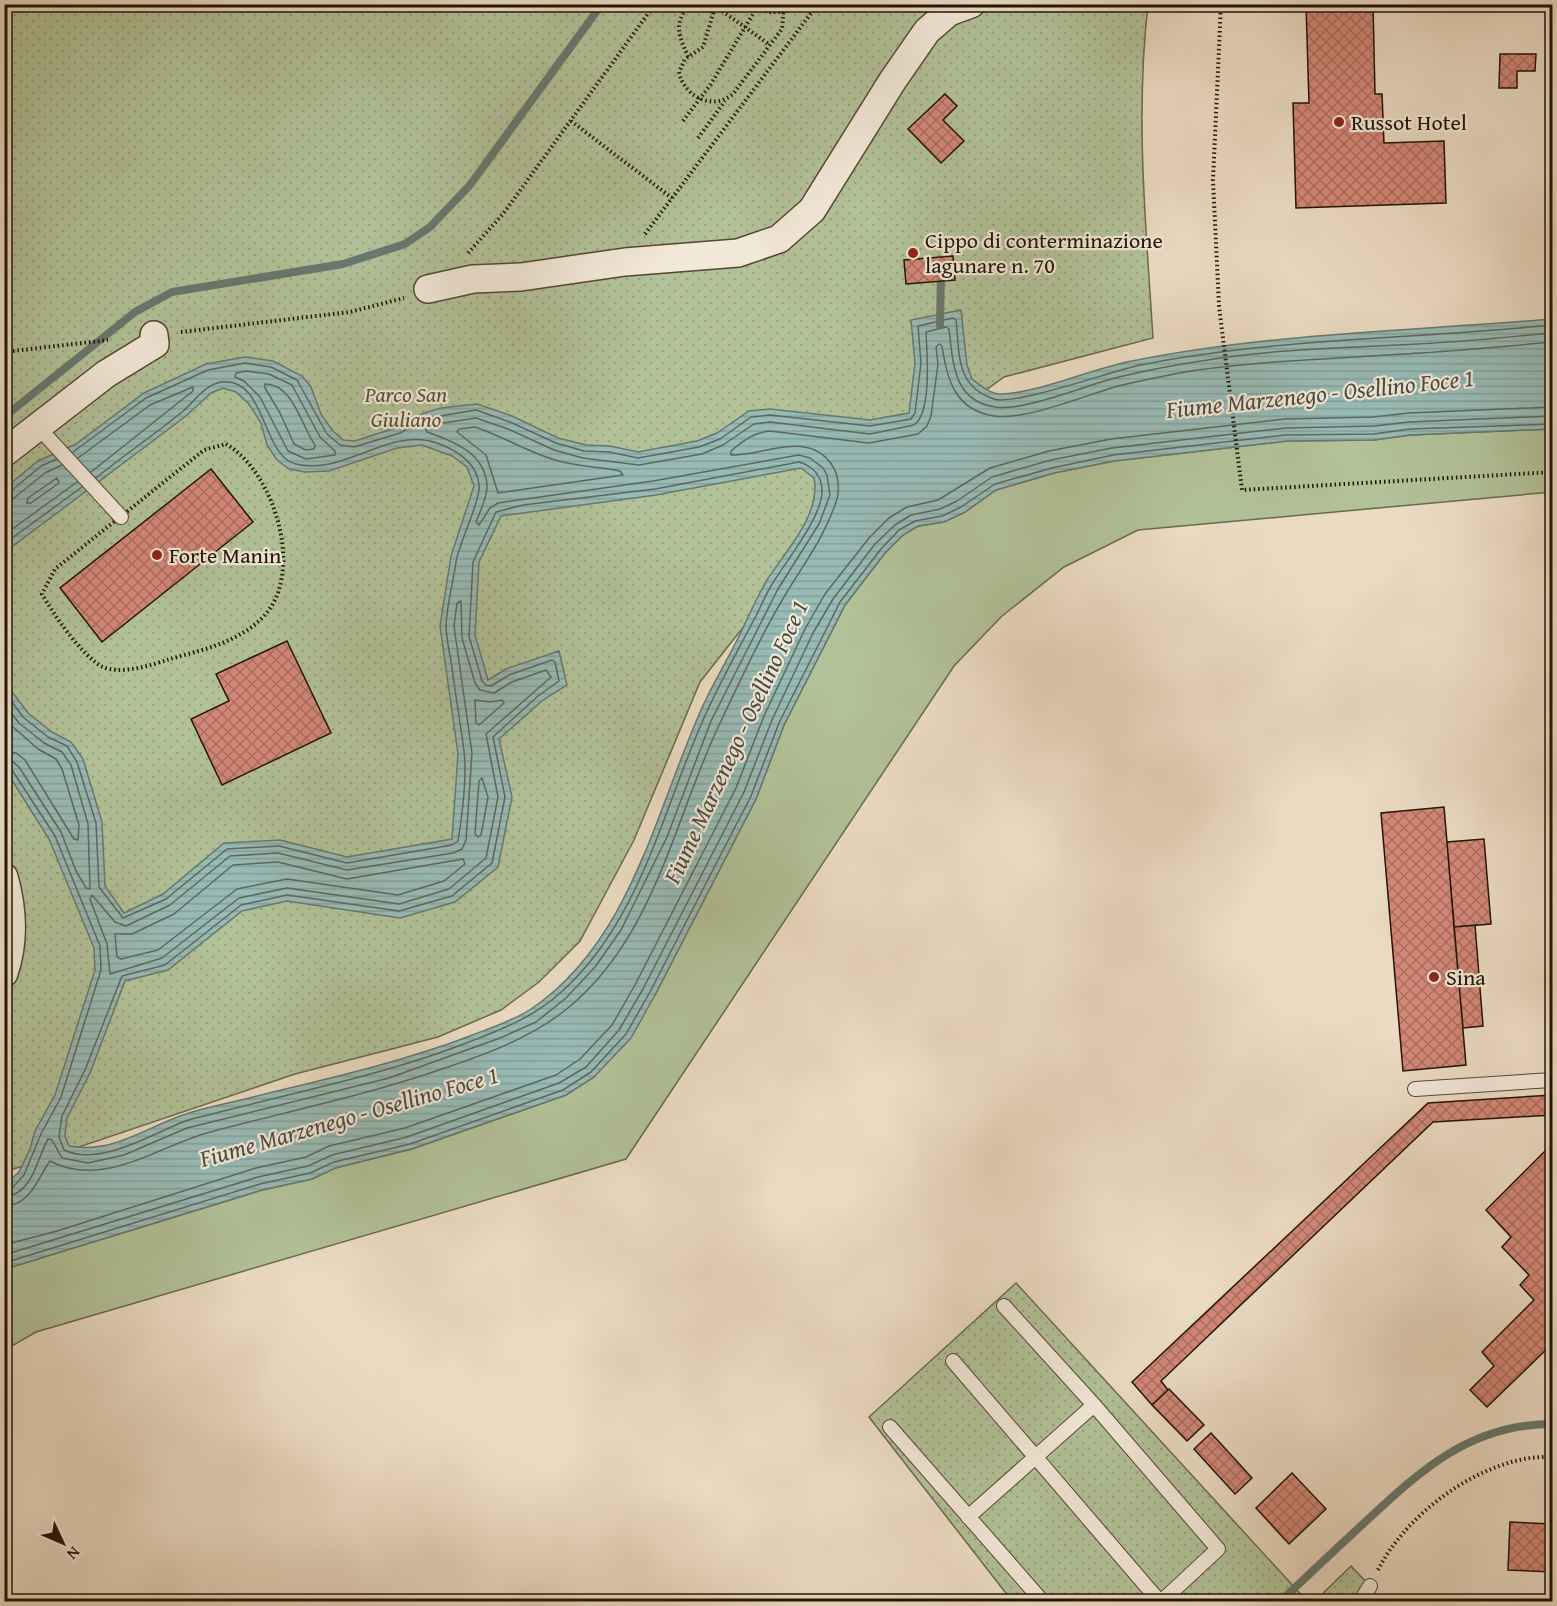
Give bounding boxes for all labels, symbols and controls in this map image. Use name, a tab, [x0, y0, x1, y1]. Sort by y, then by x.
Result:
place label: Russot Hotel	[1351, 106, 1467, 138]
marker: Russot Hotel	[1332, 115, 1346, 129]
place label: Cippo di conterminazione lagunare n. 70	[925, 224, 1163, 281]
marker: Cippo di conterminazione lagunare n. 70	[906, 246, 920, 260]
water label: Fiume Marzenego - Osellino Foce 1	[1163, 360, 1476, 427]
park label: Parco San Giuliano	[364, 378, 447, 435]
place label: Forte Manin	[169, 539, 282, 571]
marker: Forte Manin	[150, 548, 164, 562]
water label: Fiume Marzenego - Osellino Foce 1	[654, 594, 817, 890]
place label: Sina	[1446, 961, 1486, 993]
marker: Sina	[1427, 970, 1441, 984]
water label: Fiume Marzenego - Osellino Foce 1	[194, 1057, 502, 1176]
north arrow	[33, 1513, 93, 1573]
text: N	[61, 1541, 86, 1566]

